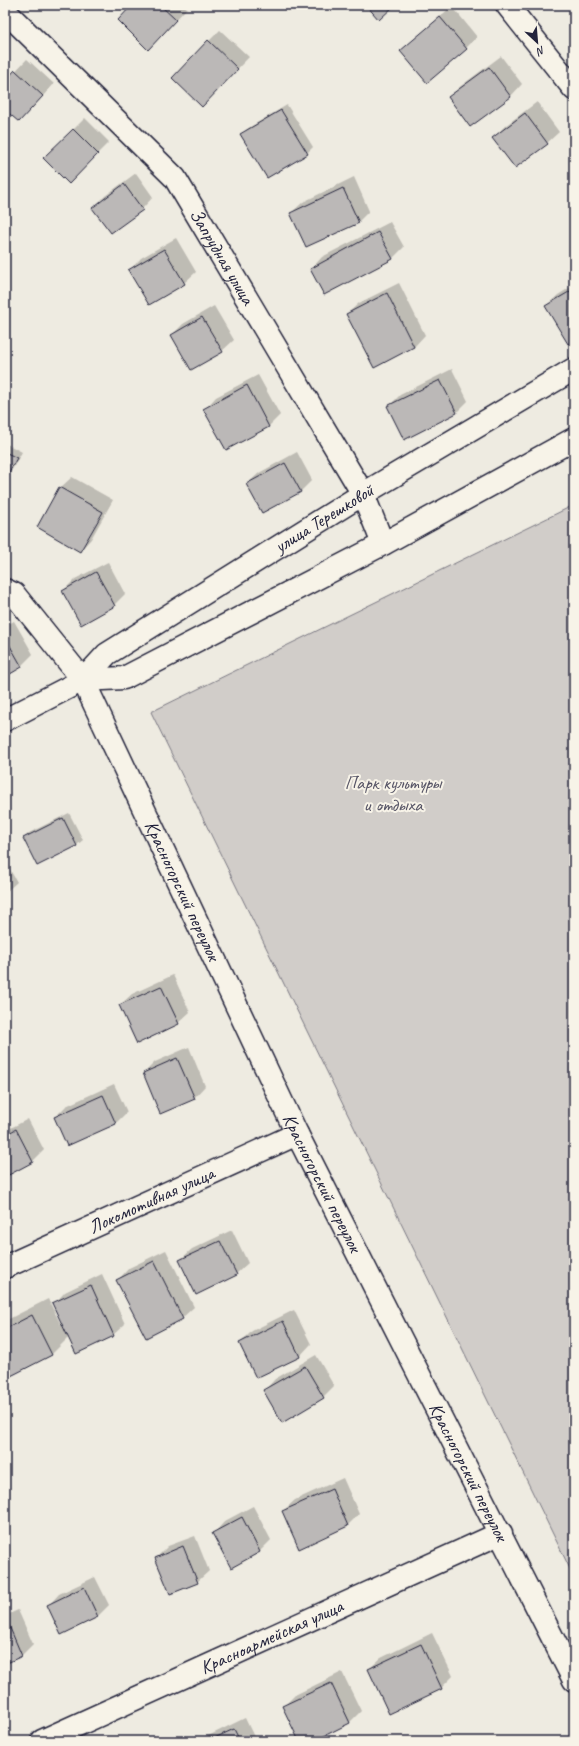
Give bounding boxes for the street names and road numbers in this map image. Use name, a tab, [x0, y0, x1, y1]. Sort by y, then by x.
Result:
street label: Запрудная улица	[184, 204, 261, 311]
street label: улица Терешковой	[269, 478, 379, 559]
street label: Красногорский переулок	[139, 817, 226, 966]
street label: Красногорский переулок	[277, 1110, 368, 1258]
street label: Локомотивная улица	[85, 1160, 220, 1239]
street label: Красногорский переулок	[423, 1399, 514, 1547]
street label: Красноармейская улица	[196, 1594, 348, 1680]

